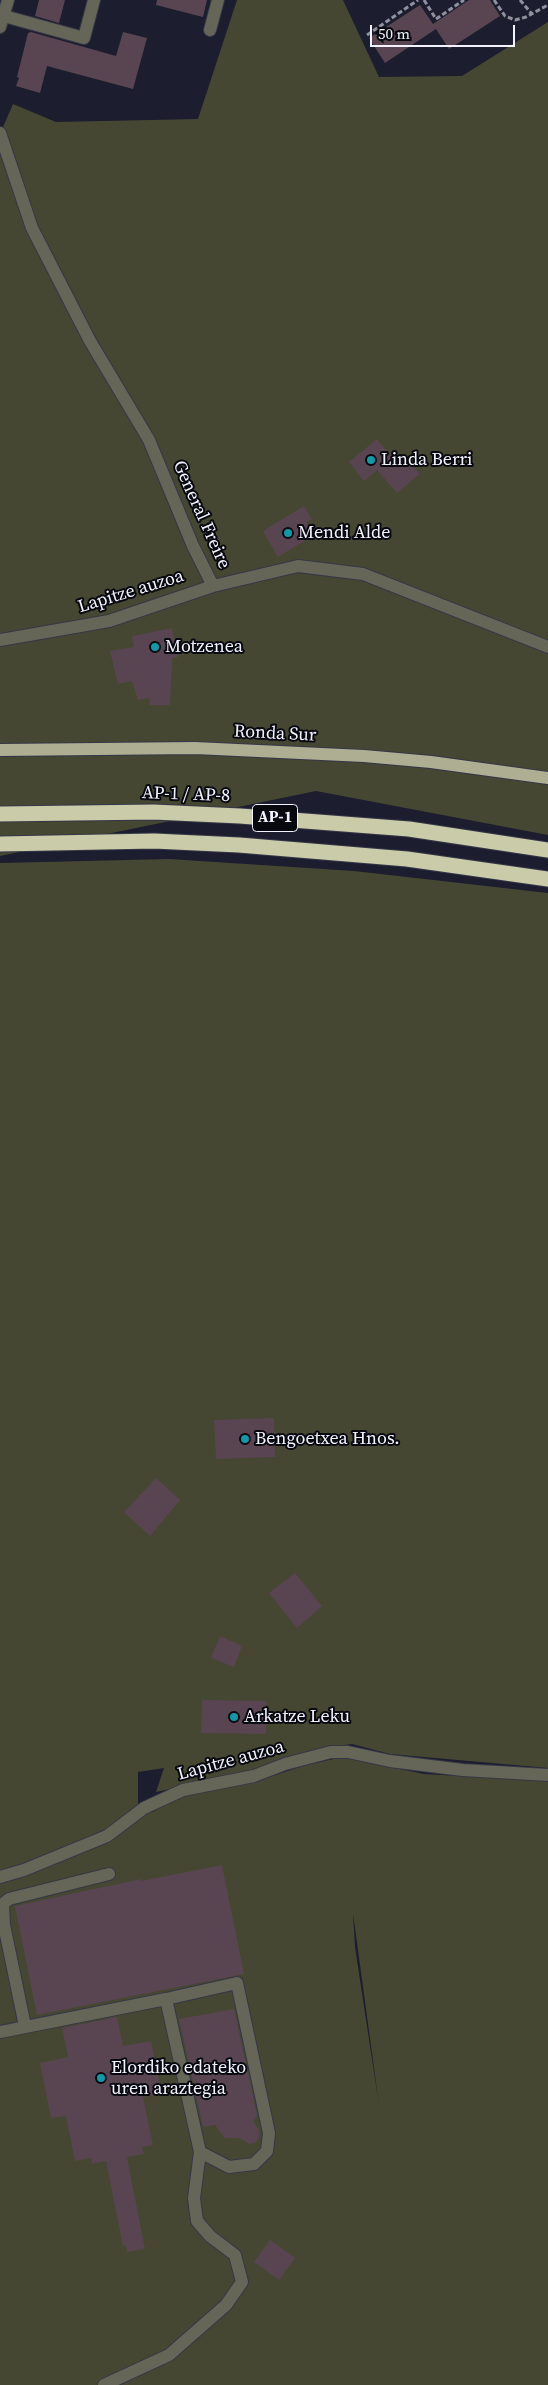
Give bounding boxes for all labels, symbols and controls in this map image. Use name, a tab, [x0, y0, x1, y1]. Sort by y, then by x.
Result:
scale bar	[373, 15, 518, 47]
text: 50 m	[378, 23, 410, 44]
place label: Linda Berri	[381, 449, 472, 471]
marker: Linda Berri	[365, 454, 377, 466]
street label: General Freire	[167, 457, 235, 573]
place label: Mendi Alde	[298, 522, 390, 544]
marker: Mendi Alde	[282, 527, 294, 539]
street label: Lapitze auzoa	[75, 566, 187, 618]
place label: Motzenea	[165, 636, 243, 658]
marker: Motzenea	[149, 641, 161, 653]
street label: Ronda Sur	[233, 721, 317, 747]
street label: AP-1 / AP-8	[141, 783, 231, 807]
road number: AP-1	[252, 804, 298, 831]
place label: Bengoetxea Hnos.	[255, 1428, 400, 1450]
marker: Bengoetxea Hnos.	[239, 1433, 251, 1445]
place label: Arkatze Leku	[244, 1706, 350, 1728]
marker: Arkatze Leku	[228, 1711, 240, 1723]
street label: Lapitze auzoa	[175, 1736, 287, 1786]
place label: Elordiko edateko uren araztegia	[111, 2057, 246, 2100]
marker: Elordiko edateko uren araztegia	[95, 2072, 107, 2084]

